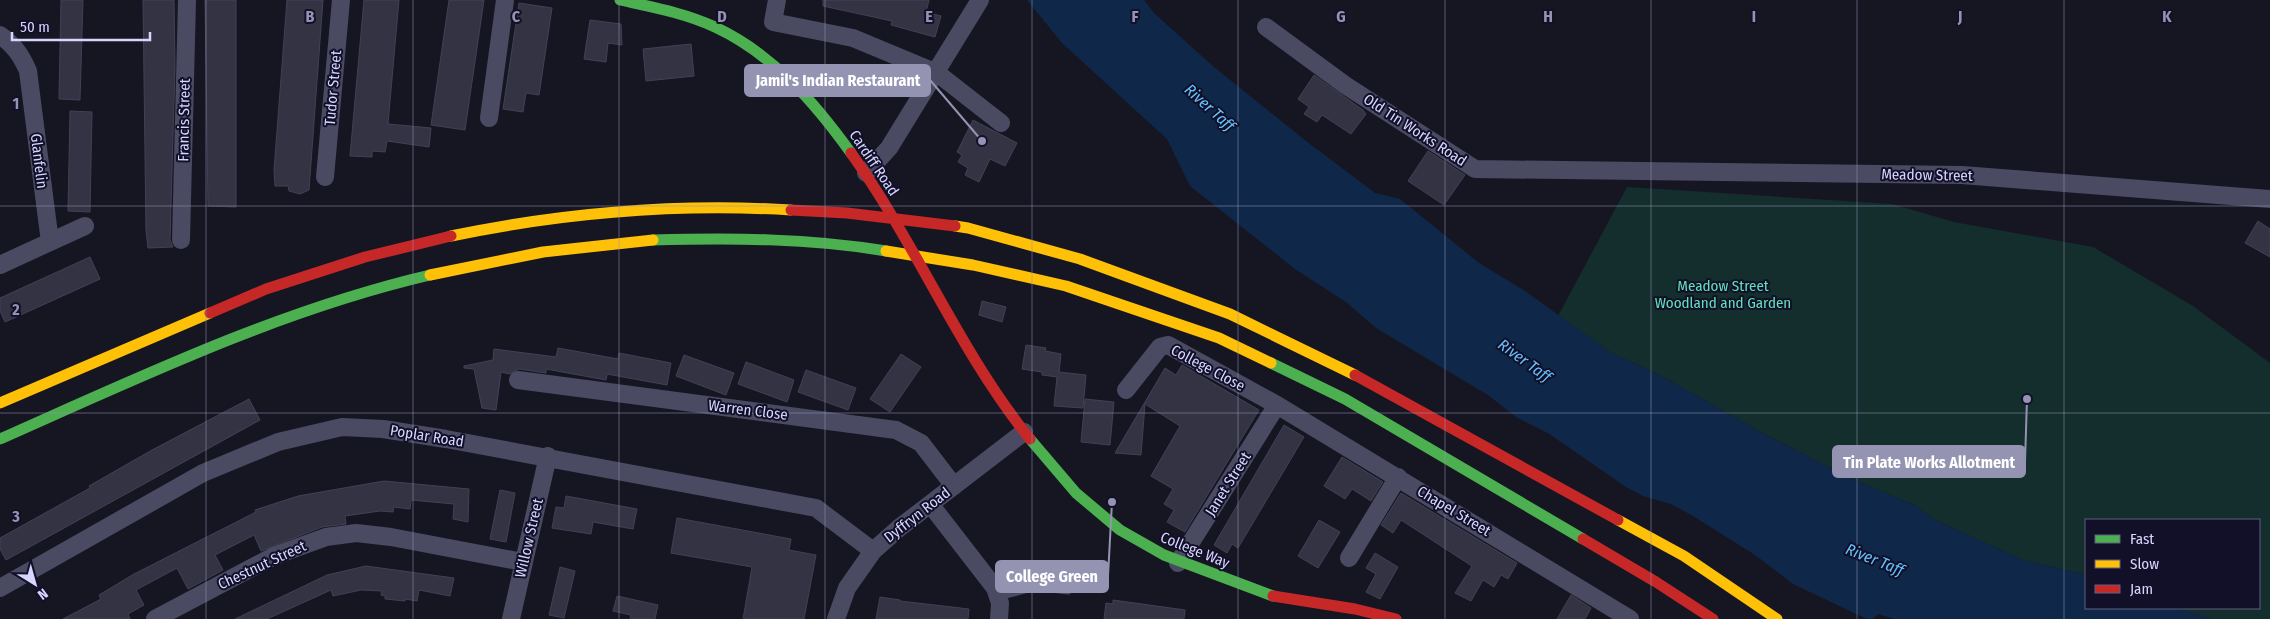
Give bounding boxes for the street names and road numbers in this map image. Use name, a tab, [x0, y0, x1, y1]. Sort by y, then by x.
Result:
street label: Tudor Street	[321, 49, 345, 127]
street label: Francis Street	[174, 78, 194, 162]
street label: Old Tin Works Road	[1360, 90, 1470, 170]
street label: Cardiff Road	[845, 127, 903, 199]
street label: Glanfelin	[27, 132, 51, 190]
street label: Meadow Street	[1881, 165, 1973, 185]
street label: College Close	[1168, 341, 1248, 395]
street label: Warren Close	[707, 396, 789, 424]
street label: Poplar Road	[389, 421, 465, 451]
street label: Janet Street	[1201, 449, 1255, 519]
street label: Chapel Street	[1414, 482, 1494, 540]
street label: Dyffryn Road	[880, 484, 954, 546]
street label: Willow Street	[511, 496, 547, 579]
street label: College Way	[1158, 528, 1232, 572]
street label: Chestnut Street	[215, 537, 309, 593]

